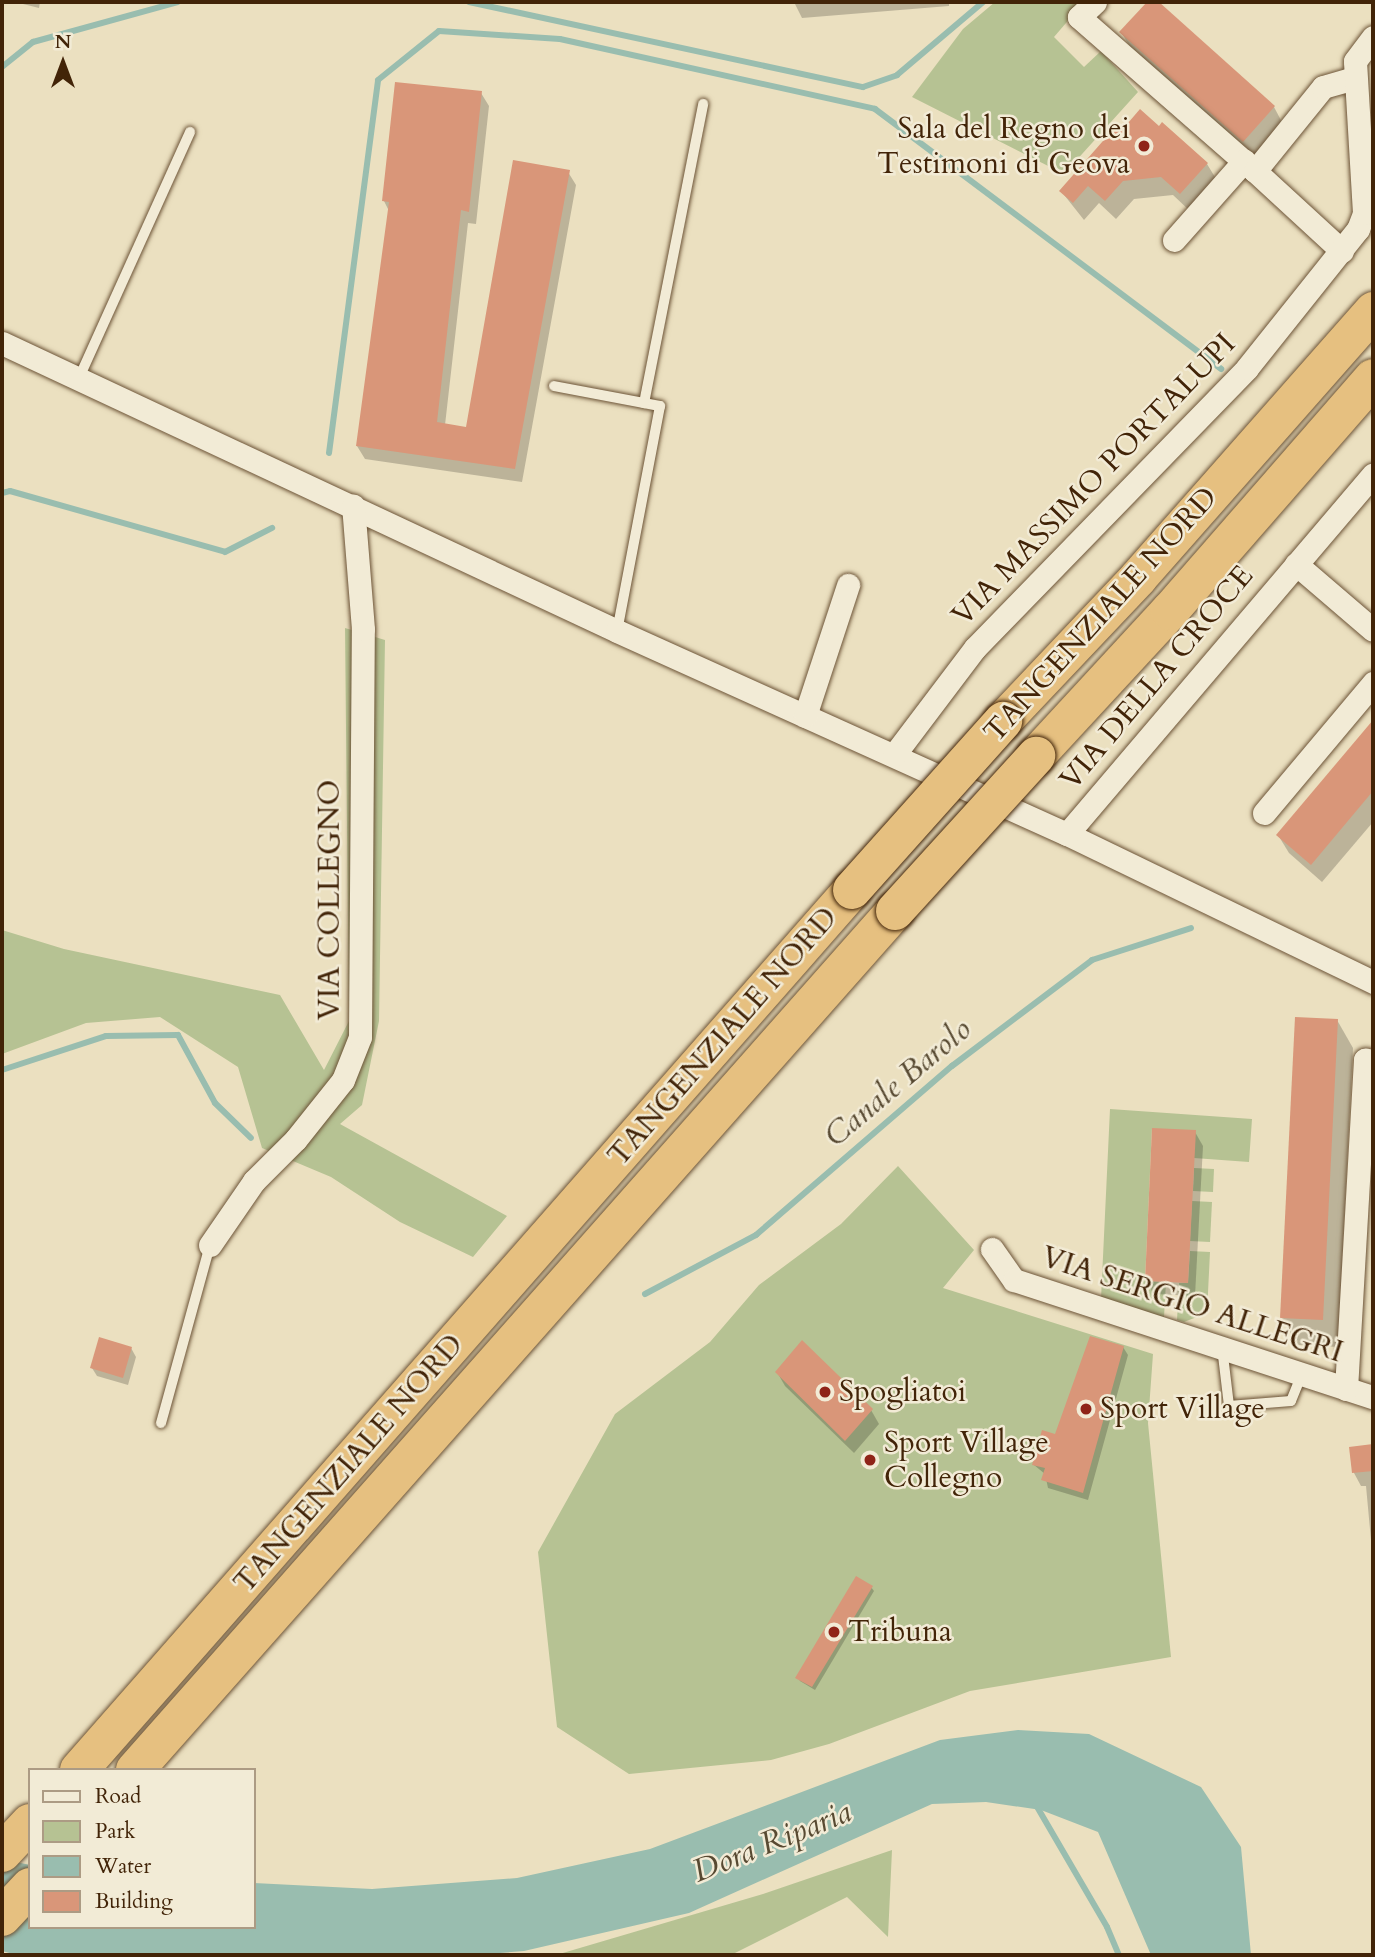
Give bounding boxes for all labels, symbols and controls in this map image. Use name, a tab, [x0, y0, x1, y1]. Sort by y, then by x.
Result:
north arrow	[28, 28, 98, 98]
text: N	[55, 29, 71, 55]
place label: Sala del Regno dei Testimoni di Geova	[877, 111, 1130, 182]
marker: Sala del Regno dei Testimoni di Geova	[1136, 138, 1152, 154]
street label: VIA MASSIMO PORTALUPI	[945, 326, 1243, 634]
street label: TANGENZIALE NORD	[977, 480, 1225, 750]
street label: VIA DELLA CROCE	[1053, 559, 1261, 797]
street label: VIA COLLEGNO	[312, 780, 348, 1020]
street label: TANGENZIALE NORD	[601, 900, 845, 1174]
water label: Canale Barolo	[817, 1011, 979, 1155]
street label: VIA SERGIO ALLEGRI	[1037, 1239, 1347, 1371]
street label: TANGENZIALE NORD	[227, 1327, 471, 1601]
place label: Spogliatoi	[839, 1374, 966, 1410]
marker: Spogliatoi	[817, 1384, 833, 1400]
place label: Sport Village	[1100, 1391, 1265, 1427]
marker: Sport Village	[1078, 1401, 1094, 1417]
place label: Sport Village Collegno	[884, 1425, 1049, 1496]
marker: Sport Village Collegno	[862, 1452, 878, 1468]
place label: Tribuna	[848, 1614, 952, 1650]
marker: Tribuna	[826, 1624, 842, 1640]
legend	[28, 1768, 256, 1929]
text: Road	[95, 1782, 141, 1811]
water label: Dora Riparia	[687, 1793, 857, 1891]
text: Park	[95, 1817, 135, 1846]
text: Water	[95, 1852, 151, 1881]
text: Building	[95, 1887, 173, 1916]

